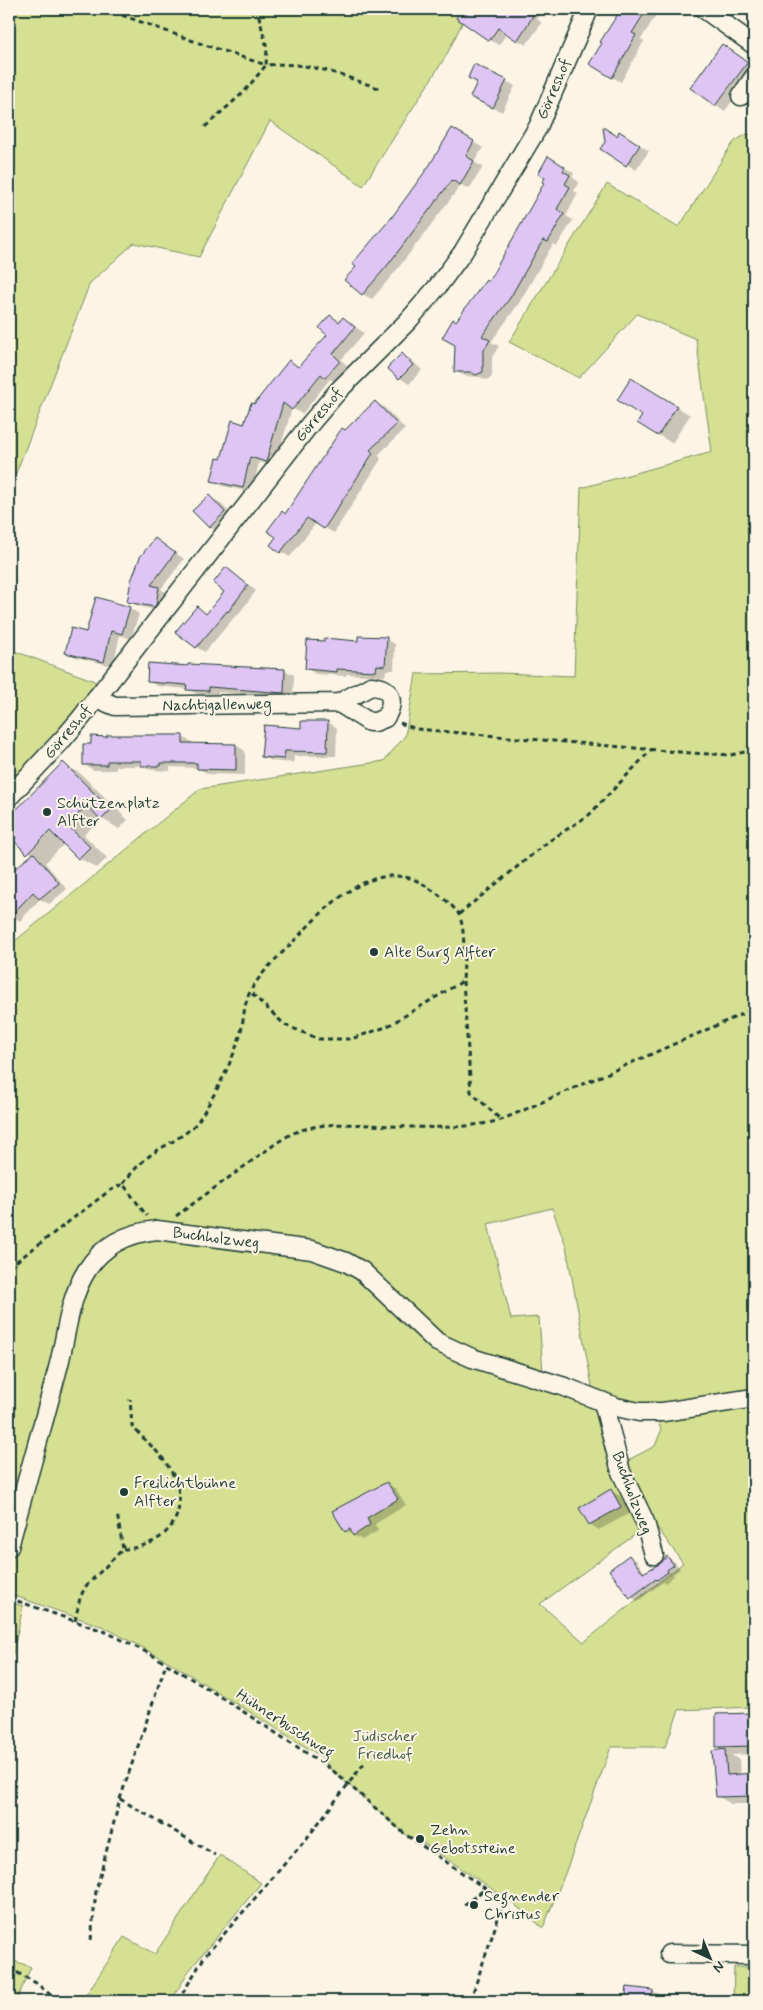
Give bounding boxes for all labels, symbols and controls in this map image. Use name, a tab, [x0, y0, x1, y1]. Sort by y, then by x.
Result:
street label: Görreshof	[532, 55, 576, 123]
street label: Görreshof	[290, 383, 348, 447]
street label: Nachtigallenweg	[162, 694, 272, 717]
street label: Görreshof	[39, 700, 97, 764]
place label: Schützenplatz Alfter	[57, 793, 160, 832]
marker: Schützenplatz Alfter	[41, 806, 53, 818]
place label: Alte Burg Alfter	[384, 942, 496, 964]
marker: Alte Burg Alfter	[368, 946, 380, 958]
street label: Buchholzweg	[171, 1222, 261, 1254]
street label: Buchholzweg	[607, 1449, 657, 1537]
place label: Freilichtbühne Alfter	[134, 1473, 236, 1512]
marker: Freilichtbühne Alfter	[118, 1486, 130, 1498]
street label: Hühnerbuschweg	[231, 1684, 338, 1764]
park label: Jüdischer Friedhof	[353, 1726, 418, 1765]
place label: Zehn Gebotssteine	[430, 1820, 516, 1859]
marker: Zehn Gebotssteine	[414, 1833, 426, 1845]
place label: Segnender Christus	[484, 1886, 560, 1925]
marker: Segnender Christus	[468, 1899, 480, 1911]
north arrow	[686, 1932, 736, 1982]
text: N	[709, 1957, 728, 1976]

